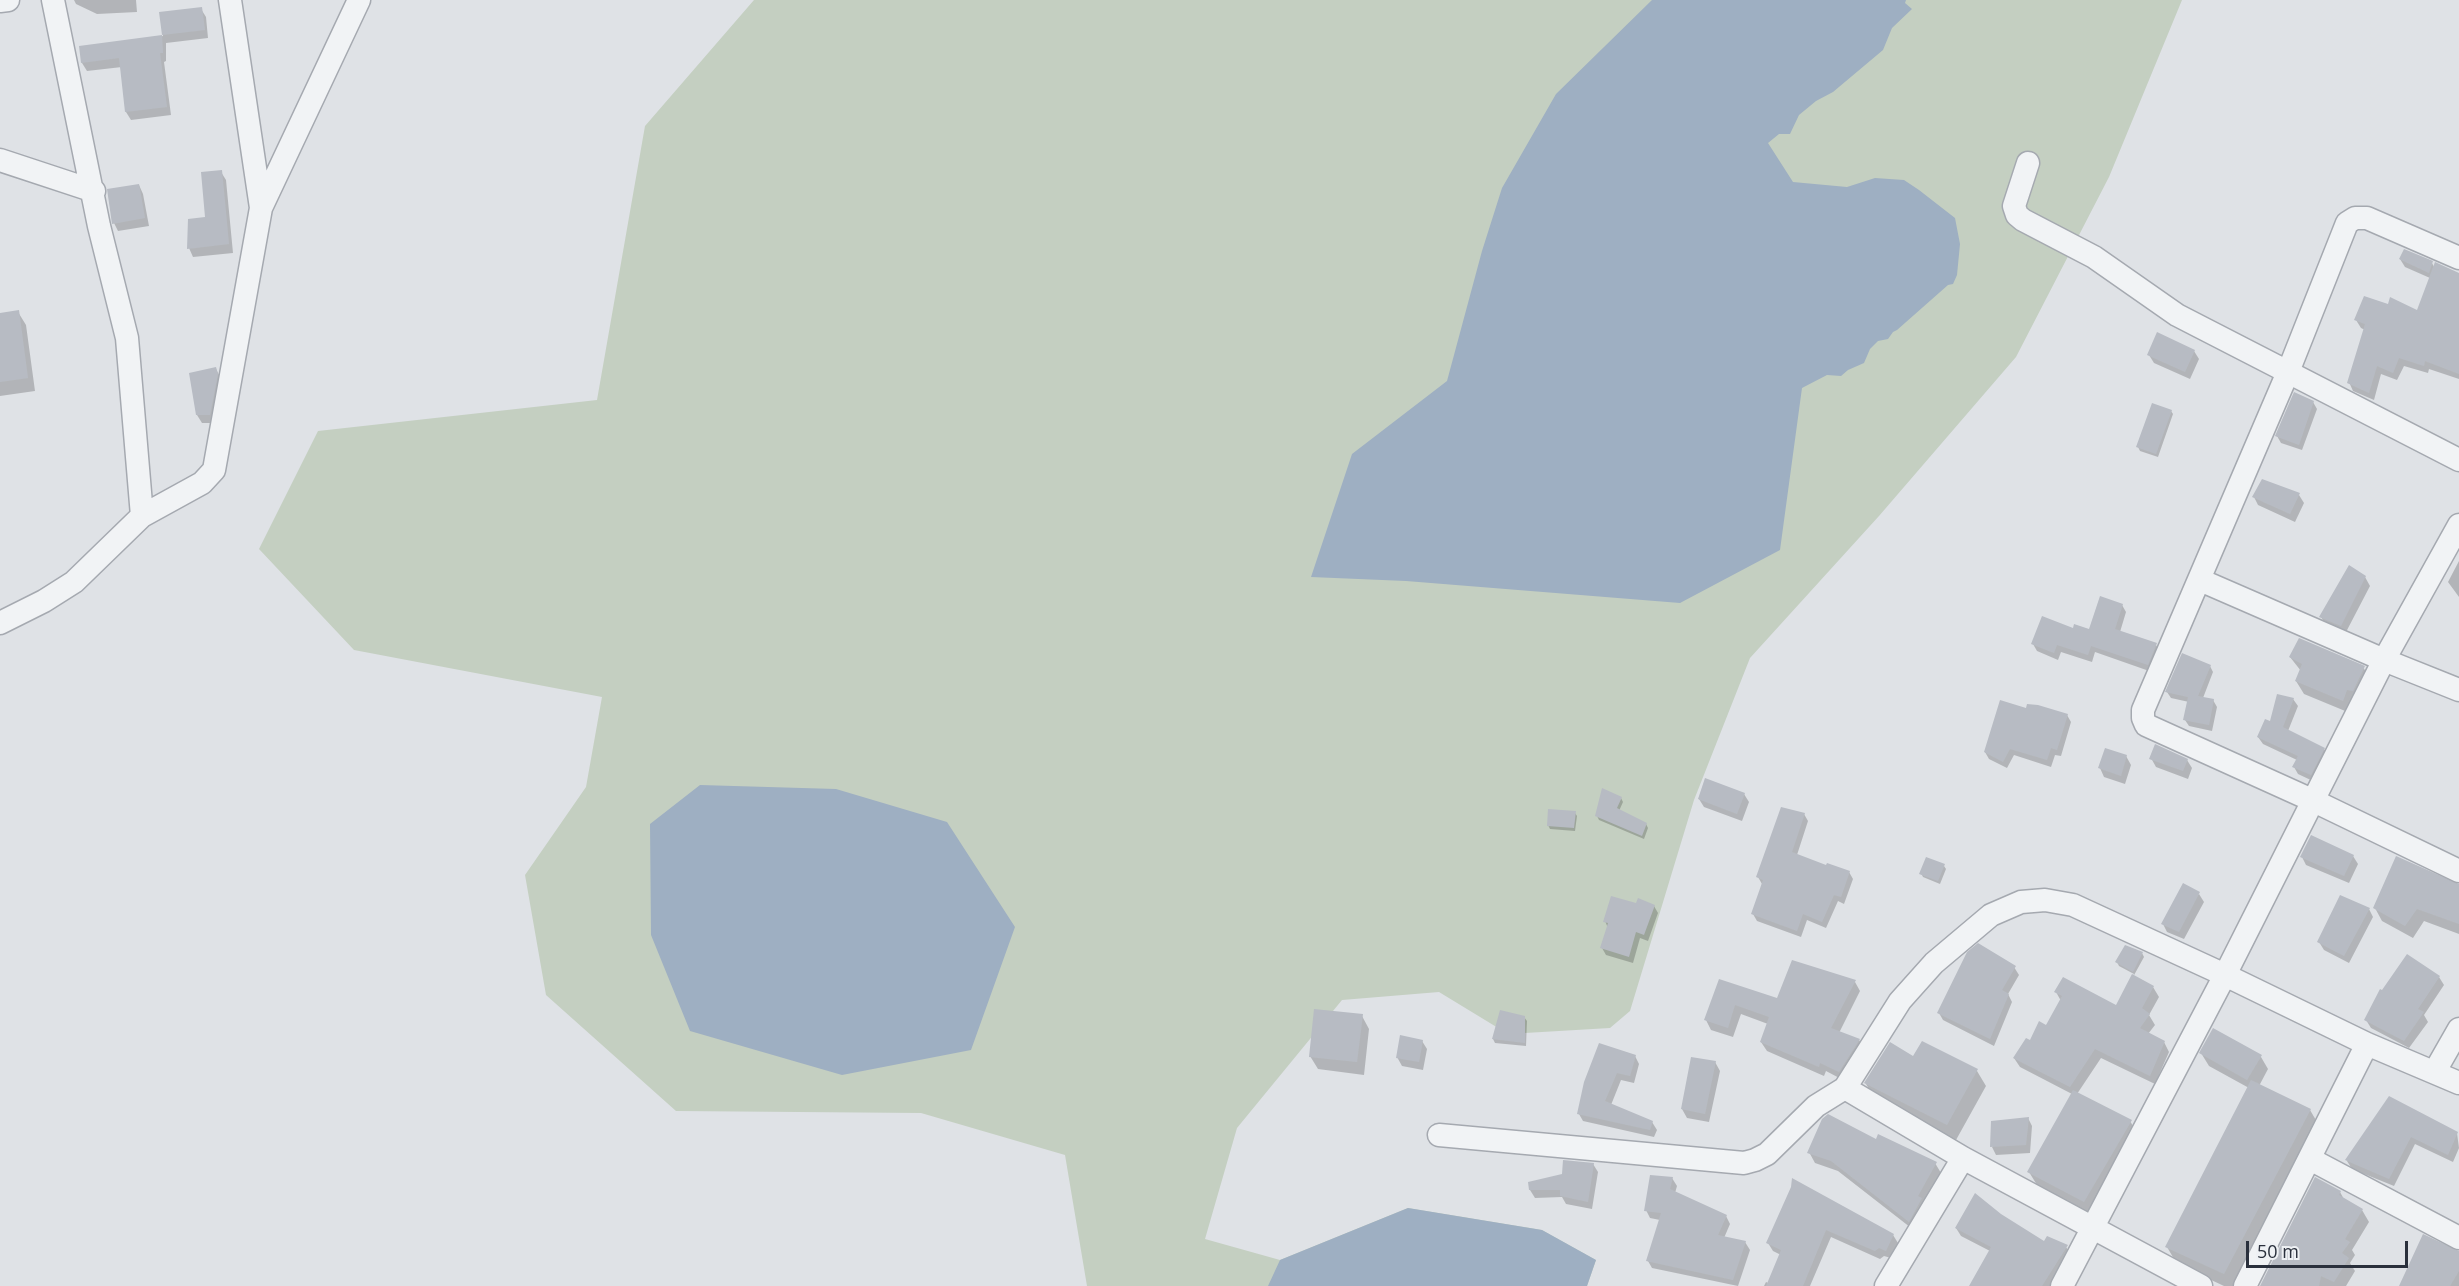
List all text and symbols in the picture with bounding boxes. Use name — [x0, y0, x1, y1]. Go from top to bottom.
scale bar — [2249, 1229, 2411, 1267]
text: 50 m — [2257, 1239, 2299, 1263]

